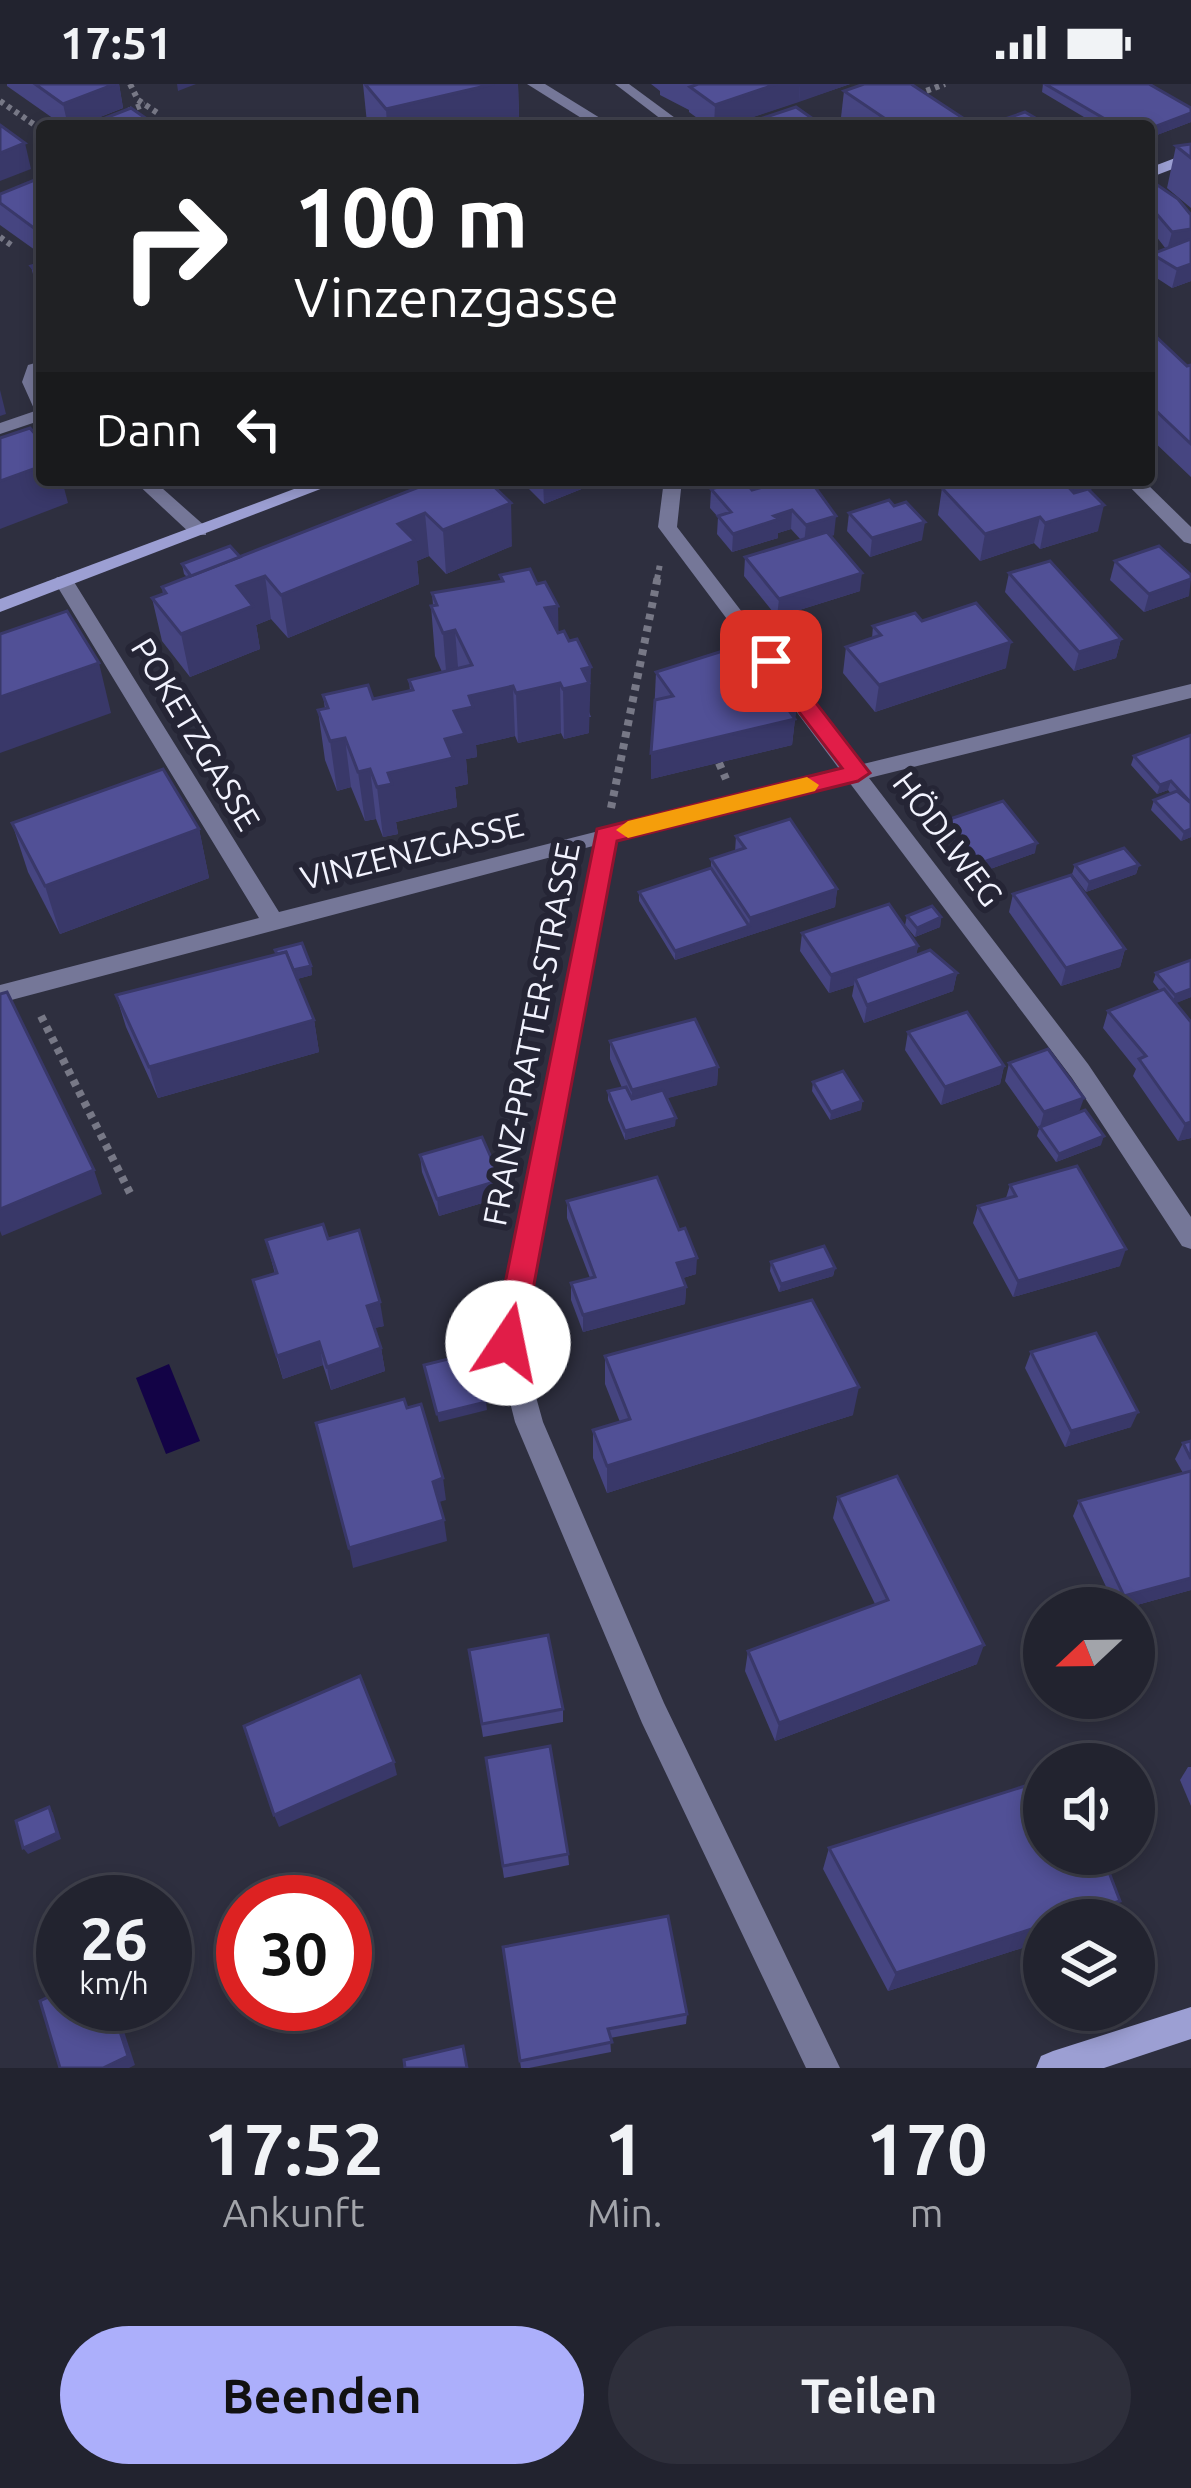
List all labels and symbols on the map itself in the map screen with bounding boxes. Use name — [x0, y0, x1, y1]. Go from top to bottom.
pin — [720, 610, 822, 712]
street label: POKETZGASSE — [125, 631, 268, 836]
street label: HÖDLWEG — [886, 765, 1011, 913]
street label: VINZENZGASSE — [297, 805, 527, 896]
street label: FRANZ-PRATTER-STRASSE — [475, 839, 586, 1229]
position arrow — [445, 1280, 571, 1406]
north arrow — [1023, 1587, 1155, 1719]
speed limit sign: 30 — [216, 1875, 372, 2031]

